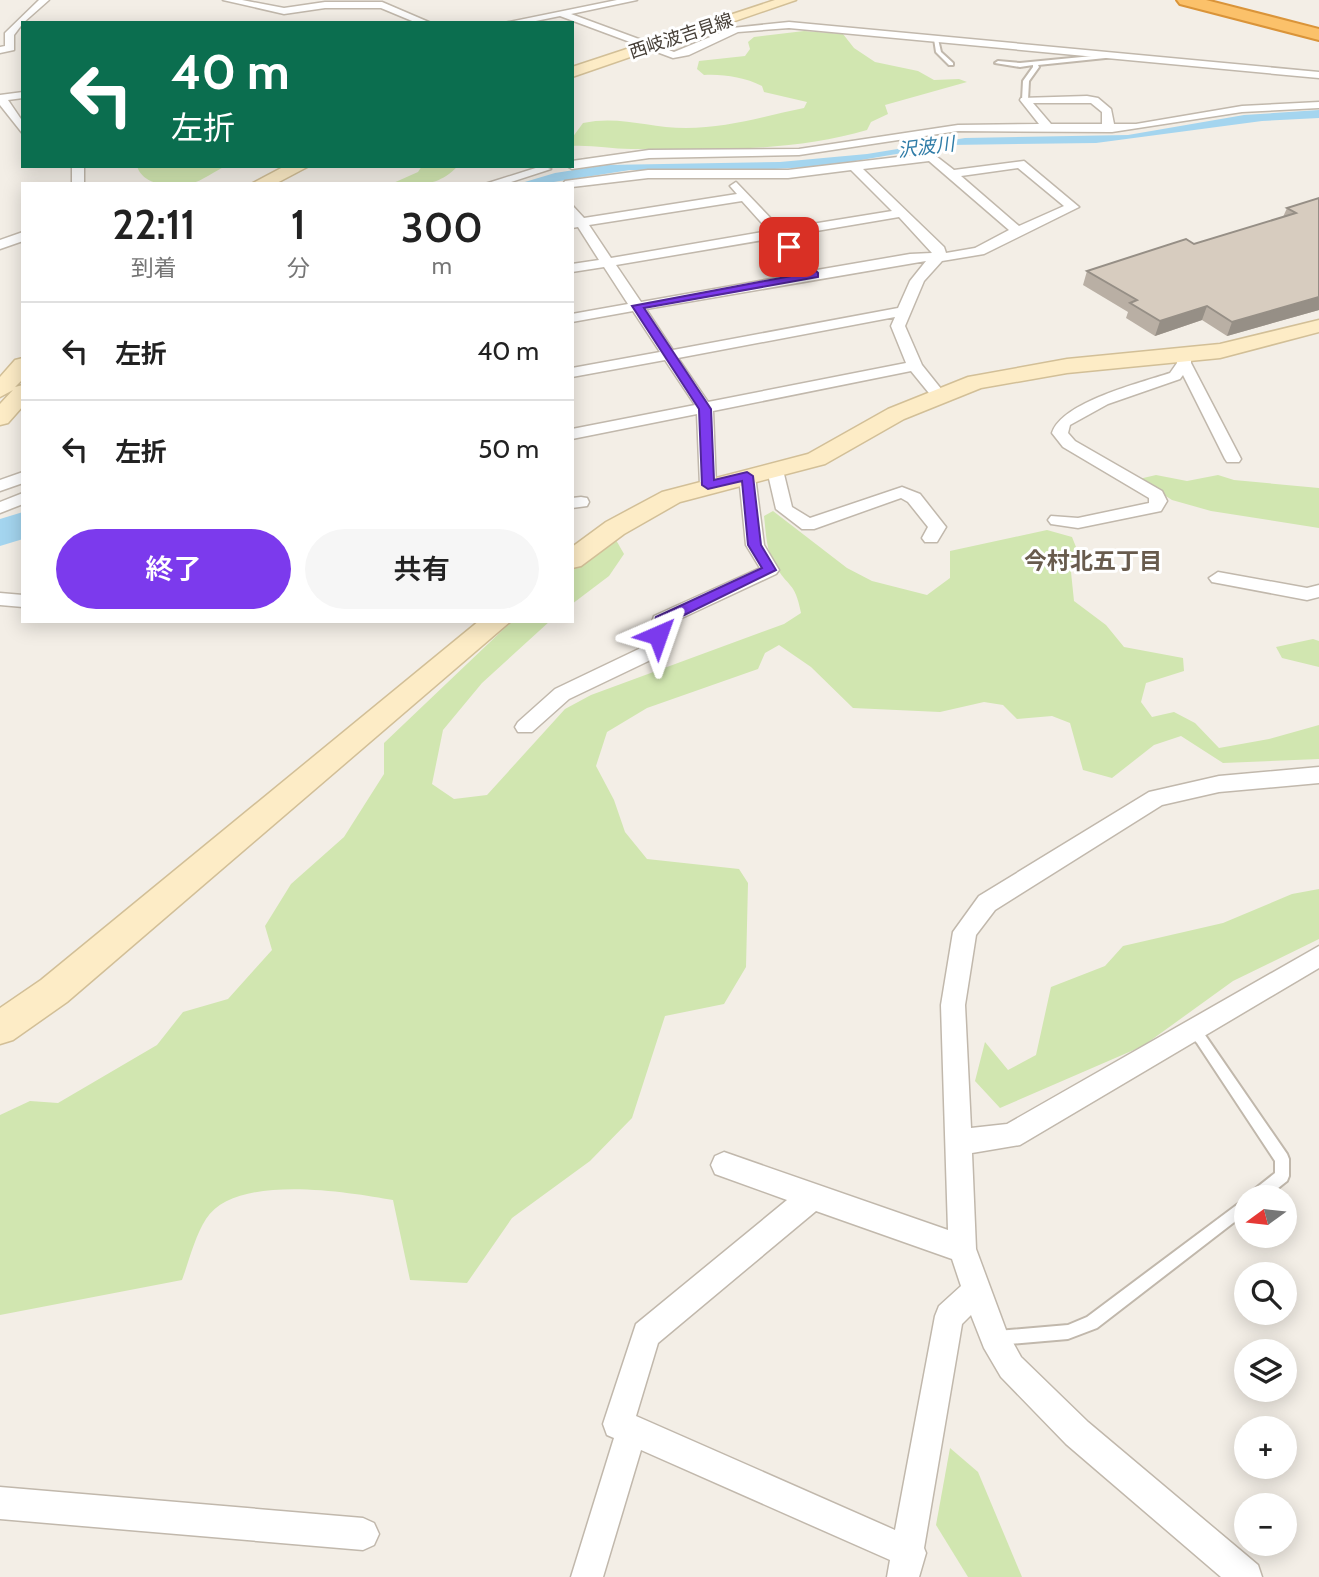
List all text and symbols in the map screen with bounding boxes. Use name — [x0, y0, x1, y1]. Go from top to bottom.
street label: 西岐波吉見線 — [626, 9, 736, 63]
text: 40 m — [171, 42, 290, 101]
icon: left — [56, 49, 147, 140]
text: 左折 — [171, 108, 235, 147]
water label: 沢波川 — [896, 132, 958, 162]
text: 22:11 — [112, 198, 195, 250]
text: 1 — [291, 198, 306, 250]
text: 300 — [401, 201, 483, 253]
pin — [759, 217, 819, 277]
icon: arrive — [770, 228, 808, 266]
text: m — [432, 252, 452, 280]
text: 到着 — [131, 254, 177, 282]
text: 分 — [287, 254, 310, 282]
icon: left — [56, 332, 94, 370]
text: 40 m — [477, 335, 539, 367]
text: 左折 — [115, 338, 167, 370]
icon: left — [56, 430, 94, 468]
text: 50 m — [478, 433, 539, 465]
text: 左折 — [115, 436, 167, 468]
button: 終了 — [56, 529, 291, 609]
button: 共有 — [305, 529, 539, 609]
district label: 今村北五丁目 — [1024, 547, 1162, 575]
position arrow — [621, 598, 695, 672]
north arrow — [1234, 1185, 1297, 1248]
map controls — [1234, 1185, 1297, 1556]
button: search — [1234, 1262, 1297, 1325]
button: layers — [1234, 1339, 1297, 1402]
button: + — [1234, 1416, 1297, 1479]
button: − — [1234, 1493, 1297, 1556]

